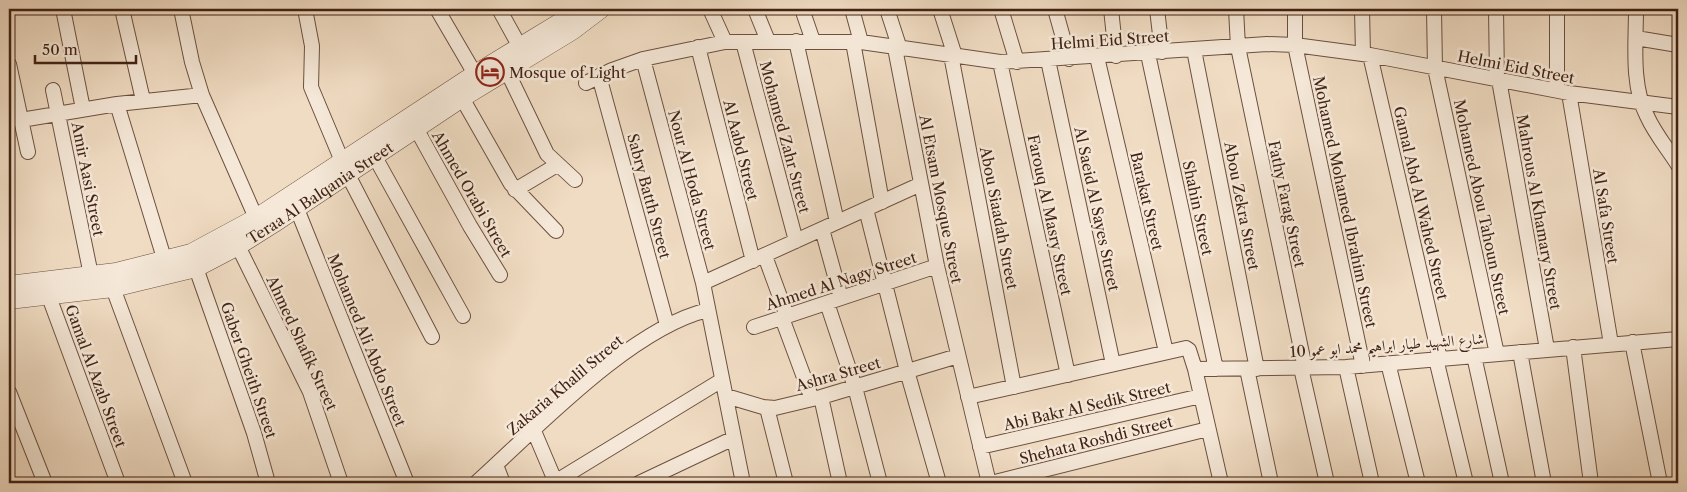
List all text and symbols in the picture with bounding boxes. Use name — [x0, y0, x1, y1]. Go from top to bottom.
street label: Helmi Eid Street — [1050, 26, 1170, 54]
scale bar — [35, 32, 136, 64]
text: 50 m — [42, 40, 78, 59]
street label: Helmi Eid Street — [1456, 46, 1577, 88]
hotel icon: Mosque of Light — [475, 57, 505, 87]
street label: Mohamed Zahr Street — [756, 59, 815, 216]
place label: Mosque of Light — [509, 63, 626, 82]
street label: Mohamed Mohamed Ibrahim Street — [1309, 74, 1381, 330]
street label: Al Aabd Street — [719, 97, 763, 203]
street label: Mohamed Abou Tahoun Street — [1450, 98, 1514, 317]
street label: Gamal Abd Al Wahed Street — [1389, 104, 1453, 302]
street label: Nour Al Hoda Street — [664, 108, 720, 253]
street label: Al Etsam Mosque Street — [915, 112, 967, 286]
street label: Mahrous Al Khamary Street — [1512, 113, 1566, 312]
street label: Amir Aasi Street — [67, 119, 108, 238]
street label: Al Saeid Al Sayes Street — [1070, 124, 1124, 293]
street label: Ahmed Orabi Street — [428, 127, 516, 261]
street label: Sabry Batth Street — [623, 131, 675, 261]
street label: Farouq Al Masry Street — [1024, 133, 1076, 298]
street label: Teraa Al Balqania Street — [243, 137, 397, 248]
street label: Abou Zekra Street — [1220, 139, 1264, 272]
street label: Fathy Farag Street — [1264, 139, 1310, 270]
street label: Abou Siaadah Street — [976, 144, 1022, 292]
street label: Barakat Street — [1126, 150, 1168, 253]
street label: Shahin Street — [1179, 159, 1217, 258]
street label: Al Safa Street — [1589, 166, 1623, 266]
street label: Ahmed Al Nagy Street — [762, 247, 919, 315]
street label: Mohamed Ali Abdo Street — [324, 251, 411, 430]
street label: Ahmed Shafik Street — [262, 272, 342, 414]
street label: Gaber Gheith Street — [217, 299, 282, 441]
street label: Gamal Al Azab Street — [61, 302, 131, 451]
street label: شارع الشهيد طيار ابراهيم محمد ابو عمو 10 — [1289, 329, 1485, 367]
street label: Zakaria Khalil Street — [503, 330, 628, 439]
street label: Ashra Street — [792, 353, 883, 395]
street label: Abi Bakr Al Sedik Street — [1001, 377, 1173, 435]
street label: Shehata Roshdi Street — [1017, 412, 1175, 468]

